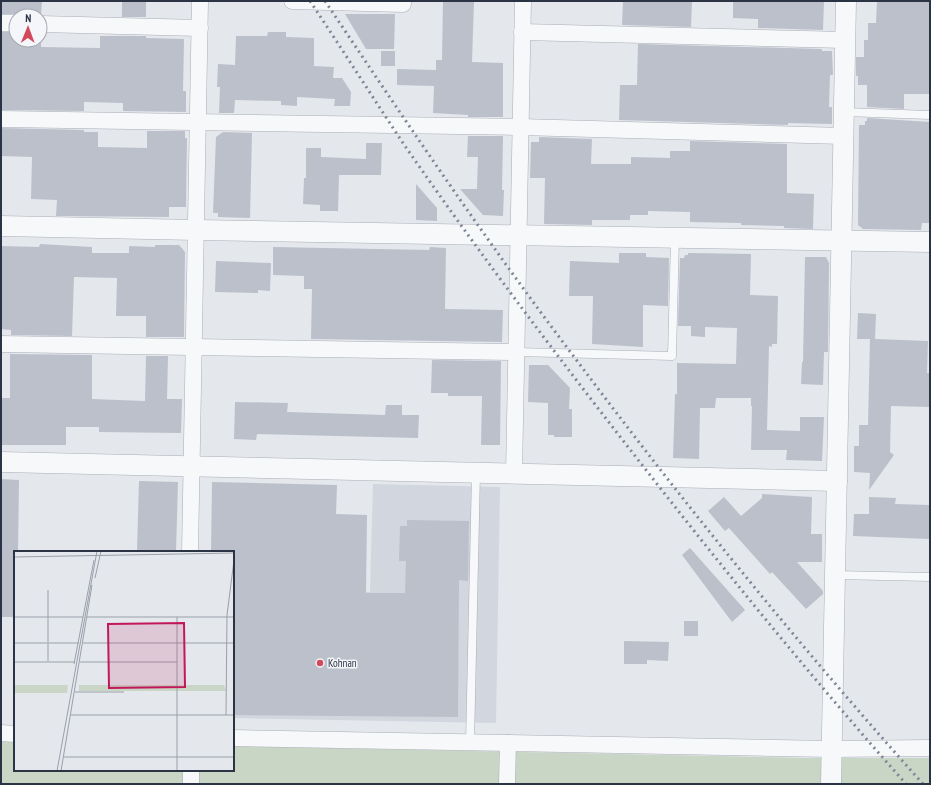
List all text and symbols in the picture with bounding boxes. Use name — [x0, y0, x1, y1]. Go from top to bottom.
north arrow — [8, 8, 48, 48]
text: N — [25, 11, 31, 25]
inset map — [14, 551, 234, 771]
place label: Kohnan — [328, 656, 357, 670]
marker: Kohnan — [315, 658, 325, 668]

